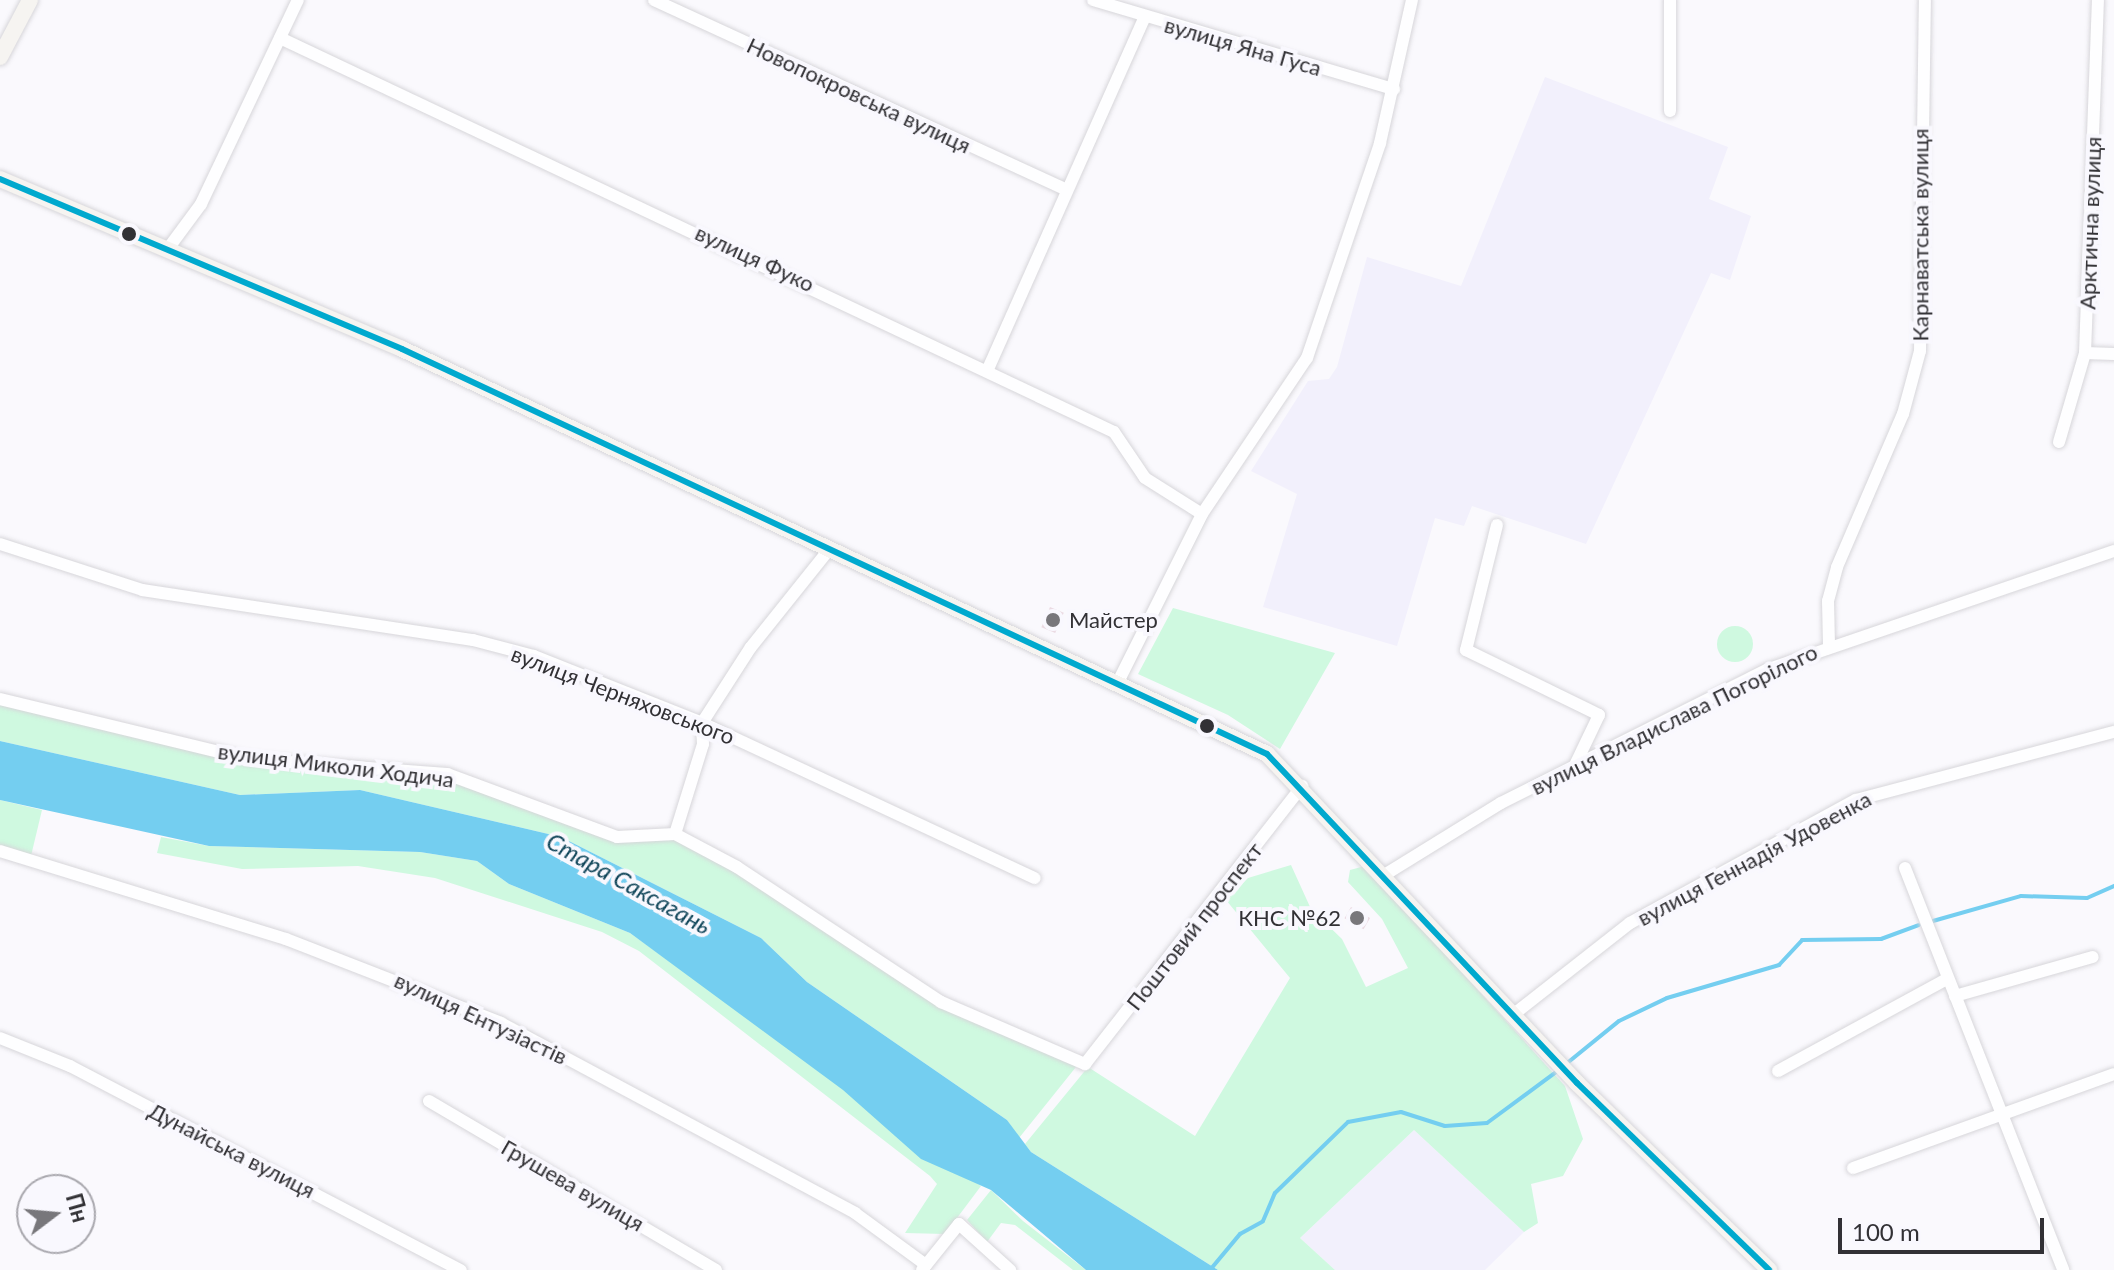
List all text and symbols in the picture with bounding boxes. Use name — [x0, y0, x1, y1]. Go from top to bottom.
street label: вулиця Яна Гуса — [1162, 11, 1324, 81]
street label: Новопокровська вулиця — [743, 31, 975, 159]
street label: Карнаватська вулиця — [1907, 128, 1933, 342]
street label: Арктична вулиця — [2074, 136, 2106, 310]
street label: вулиця Фуко — [691, 219, 819, 297]
unlabelled marker — [121, 226, 137, 242]
place label: Майстер — [1069, 607, 1158, 633]
marker: Майстер — [1044, 611, 1062, 629]
street label: вулиця Владислава Погорілого — [1527, 638, 1821, 800]
street label: вулиця Черняховського — [508, 640, 738, 750]
unlabelled marker — [1199, 718, 1215, 734]
street label: вулиця Миколи Ходича — [217, 737, 455, 793]
street label: вулиця Геннадія Удовенка — [1633, 785, 1875, 931]
water label: Стара Саксагань — [542, 826, 716, 940]
street label: Поштовий проспект — [1120, 837, 1268, 1015]
place label: КНС №62 — [1238, 905, 1341, 931]
marker: КНС №62 — [1348, 909, 1366, 927]
street label: вулиця Ентузіастів — [391, 966, 571, 1070]
street label: Дунайська вулиця — [144, 1097, 320, 1203]
street label: Грушева вулиця — [497, 1133, 649, 1237]
north arrow — [16, 1174, 96, 1254]
text: Пн — [61, 1190, 95, 1225]
scale bar — [1842, 1202, 2048, 1252]
text: 100 m — [1852, 1217, 1920, 1246]

